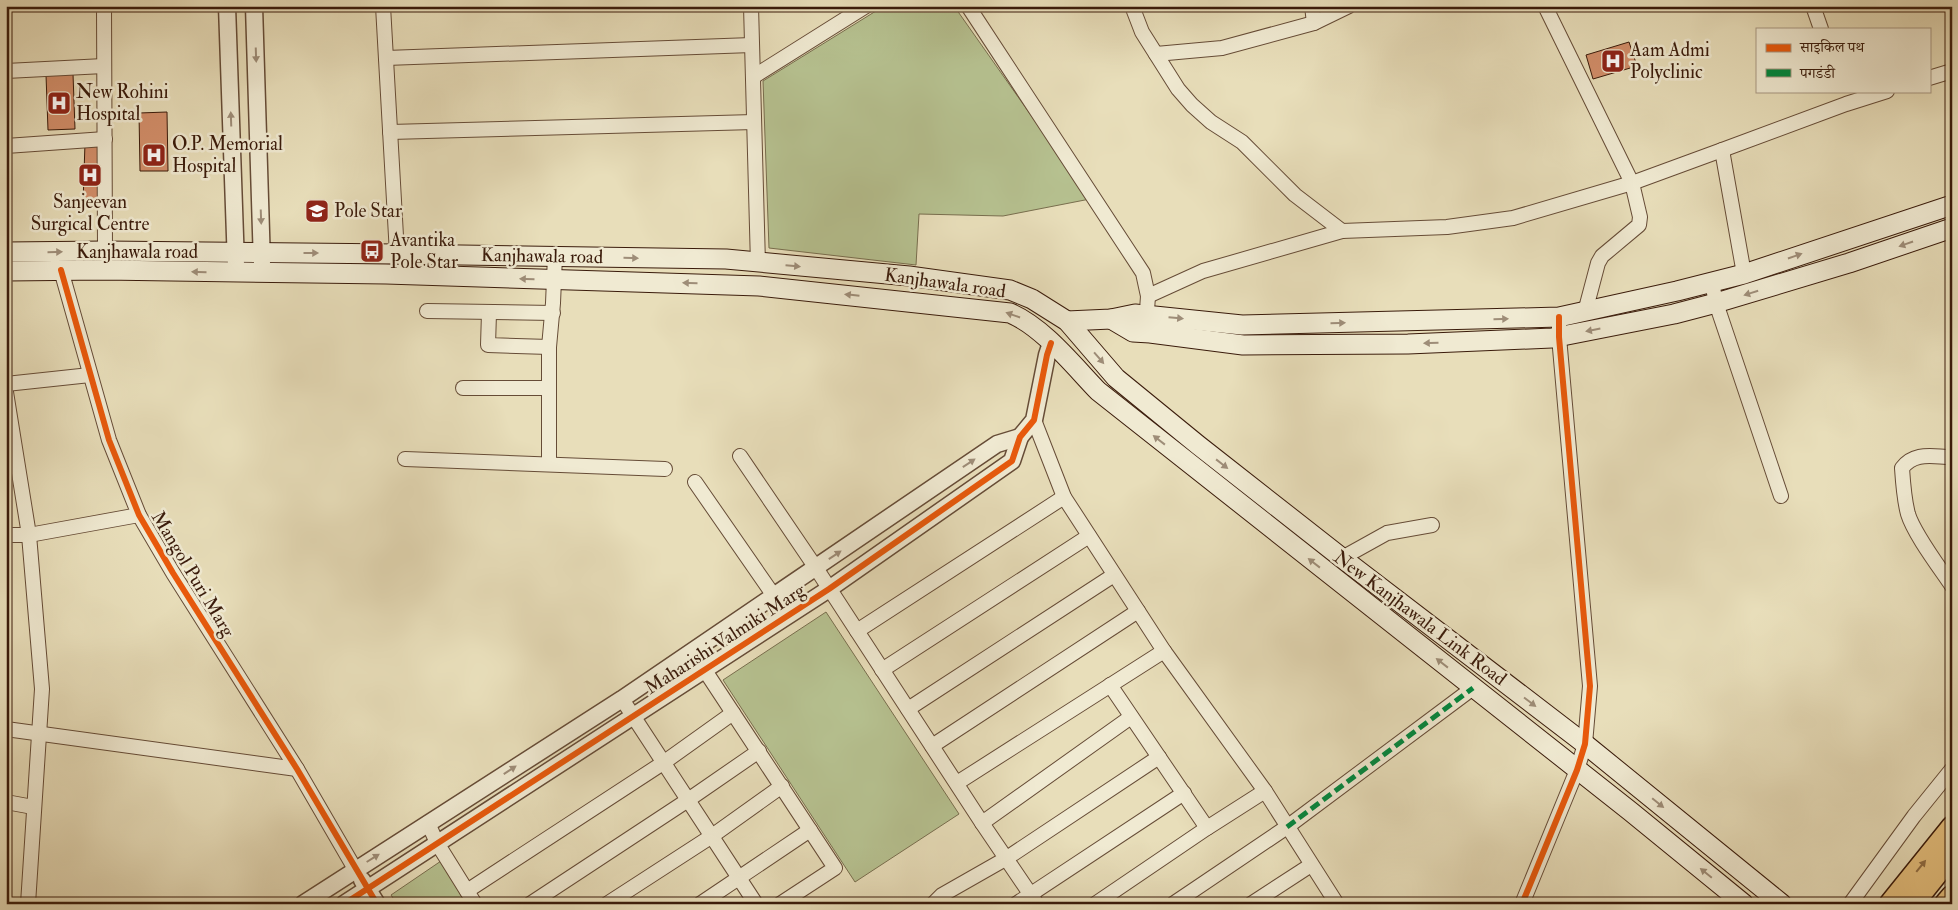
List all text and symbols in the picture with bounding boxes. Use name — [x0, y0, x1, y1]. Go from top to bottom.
legend — [1756, 28, 1930, 92]
place label: Aam Admi Polyclinic — [1629, 38, 1710, 84]
text: साइकिल पथ — [1799, 38, 1865, 57]
one-way arrow — [252, 47, 260, 63]
hospital icon: Aam Admi Polyclinic — [1600, 48, 1626, 74]
text: पगडंडी — [1799, 64, 1836, 83]
place label: New Rohini Hospital — [76, 80, 169, 127]
hospital icon: New Rohini Hospital — [46, 90, 72, 116]
one-way arrow — [227, 111, 235, 127]
place label: O.P. Memorial Hospital — [172, 132, 283, 179]
hospital icon: O.P. Memorial Hospital — [141, 142, 167, 168]
hospital icon: Sanjeevan Surgical Centre — [77, 162, 103, 188]
place label: Sanjeevan Surgical Centre — [31, 190, 149, 236]
school or university icon: Pole Star — [304, 198, 330, 224]
place label: Pole Star — [334, 199, 402, 223]
one-way arrow — [257, 210, 265, 226]
place label: Avantika Pole Star — [389, 228, 458, 274]
bus stop icon: Avantika Pole Star — [359, 238, 385, 264]
street label: Kanjhawala road — [76, 240, 199, 264]
one-way arrow — [1898, 240, 1913, 248]
street label: Kanjhawala road — [481, 243, 604, 269]
one-way arrow — [47, 248, 63, 256]
one-way arrow — [304, 249, 320, 257]
one-way arrow — [1788, 252, 1803, 260]
one-way arrow — [624, 254, 640, 262]
one-way arrow — [786, 263, 802, 271]
street label: Kanjhawala road — [883, 263, 1008, 303]
one-way arrow — [191, 268, 207, 276]
one-way arrow — [519, 275, 535, 283]
one-way arrow — [682, 279, 698, 287]
one-way arrow — [1743, 289, 1758, 297]
one-way arrow — [843, 291, 859, 299]
one-way arrow — [1005, 311, 1020, 319]
one-way arrow — [1493, 314, 1509, 322]
one-way arrow — [1168, 315, 1184, 323]
one-way arrow — [1330, 318, 1346, 326]
one-way arrow — [1585, 326, 1600, 334]
one-way arrow — [1423, 340, 1439, 348]
one-way arrow — [1093, 352, 1105, 364]
one-way arrow — [1153, 435, 1166, 446]
one-way arrow — [963, 458, 976, 468]
one-way arrow — [1215, 458, 1228, 469]
street label: Mangol Puri Marg — [146, 507, 240, 642]
street label: New Kanjhawala Link Road — [1329, 545, 1512, 691]
one-way arrow — [829, 550, 842, 560]
one-way arrow — [1308, 557, 1321, 568]
street label: Maharishi Valmiki Marg — [640, 578, 810, 700]
one-way arrow — [1436, 658, 1449, 669]
one-way arrow — [1523, 697, 1536, 708]
one-way arrow — [504, 766, 517, 775]
one-way arrow — [1651, 798, 1664, 809]
one-way arrow — [367, 853, 380, 862]
one-way arrow — [1915, 860, 1926, 873]
one-way arrow — [1700, 868, 1713, 879]

